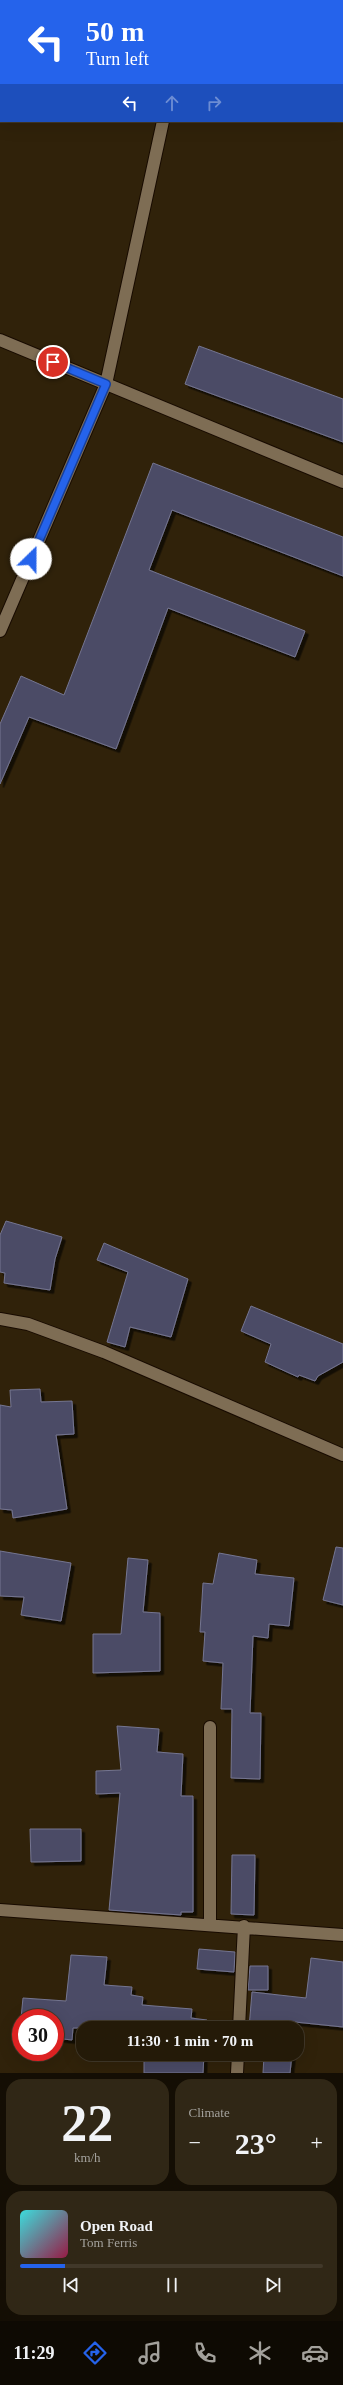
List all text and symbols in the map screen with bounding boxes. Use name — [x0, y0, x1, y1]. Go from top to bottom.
icon: left — [20, 16, 72, 68]
text: 50 m — [86, 16, 144, 47]
text: Turn left — [86, 49, 149, 69]
icon: left — [119, 92, 141, 114]
icon: ahead — [161, 92, 183, 114]
icon: right — [203, 92, 225, 114]
pin — [36, 345, 70, 379]
icon: arrive — [42, 351, 64, 373]
position arrow — [10, 538, 52, 580]
speed limit sign: 30 — [12, 2009, 64, 2061]
text: 11:30 · 1 min · 70 m — [127, 2033, 253, 2049]
text: 22 — [61, 2095, 113, 2152]
text: Climate — [189, 2105, 230, 2120]
text: 23° — [235, 2127, 277, 2160]
text: − — [189, 2130, 201, 2155]
text: + — [311, 2130, 323, 2155]
text: km/h — [74, 2150, 101, 2165]
text: Open Road — [80, 2218, 153, 2234]
text: Tom Ferris — [80, 2235, 137, 2250]
icon: previous — [60, 2274, 82, 2296]
icon: pause — [161, 2274, 183, 2296]
icon: next — [262, 2274, 284, 2296]
icon: directions — [81, 2339, 109, 2367]
icon: music — [136, 2339, 164, 2367]
icon: phone — [191, 2339, 219, 2367]
icon: climate — [246, 2339, 274, 2367]
icon: car — [301, 2339, 329, 2367]
text: 11:29 — [13, 2343, 55, 2363]

